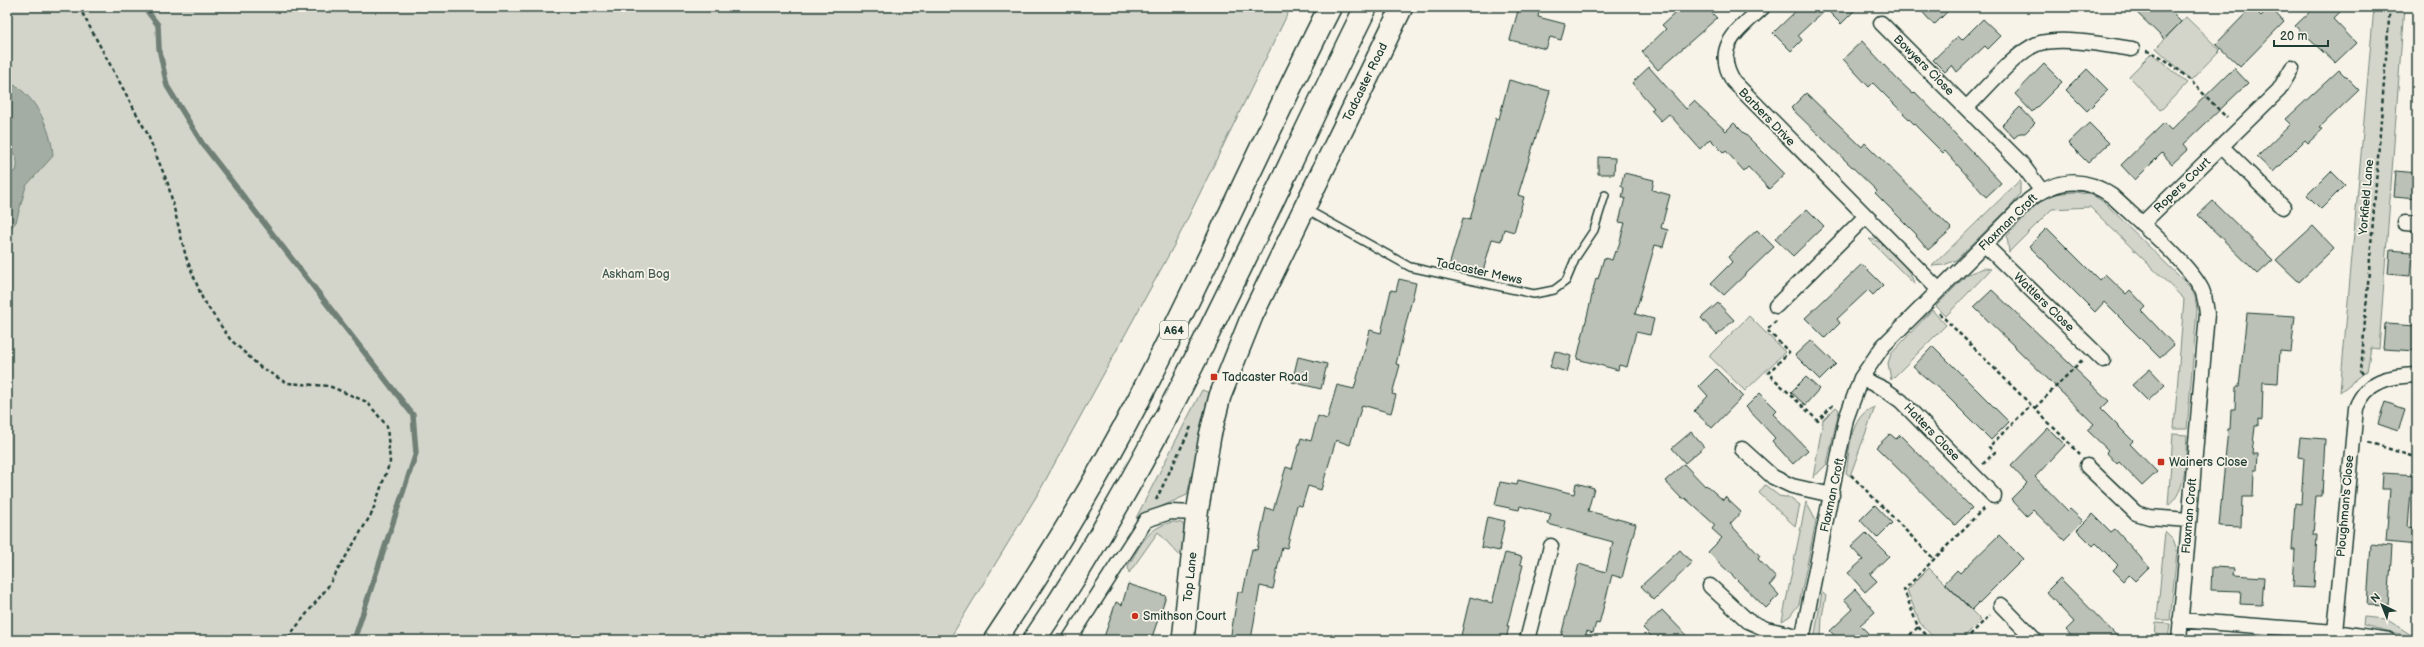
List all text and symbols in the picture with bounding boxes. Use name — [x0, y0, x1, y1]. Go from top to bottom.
scale bar — [2274, 22, 2328, 48]
text: 20 m — [2280, 29, 2307, 44]
street label: Bowyers Close — [1890, 32, 1957, 99]
street label: Tadcaster Road — [1340, 40, 1391, 124]
street label: Barbers Drive — [1735, 85, 1798, 150]
street label: Ropers Court — [2151, 154, 2214, 216]
street label: Yorkfield Lane — [2356, 159, 2377, 236]
street label: Flaxman Croft — [1976, 190, 2041, 254]
street label: Tadcaster Mews — [1434, 255, 1524, 288]
park label: Askham Bog — [602, 267, 670, 282]
street label: Wattlers Close — [2010, 270, 2077, 335]
road number: A64 — [1160, 321, 1188, 339]
place label: Tadcaster Road — [1222, 370, 1308, 385]
marker: Tadcaster Road — [1209, 372, 1219, 382]
street label: Hatters Close — [1900, 400, 1963, 464]
street label: Ploughman's Close — [2334, 454, 2357, 558]
place label: Wainers Close — [2169, 455, 2247, 470]
street label: Flaxman Croft — [1817, 456, 1848, 534]
marker: Wainers Close — [2156, 457, 2166, 467]
street label: Flaxman Croft — [2179, 477, 2200, 554]
street label: Top Lane — [1180, 551, 1201, 603]
north arrow — [2362, 585, 2402, 625]
text: N — [2368, 590, 2383, 606]
place label: Smithson Court — [1143, 609, 1226, 624]
marker: Smithson Court — [1130, 611, 1140, 621]

